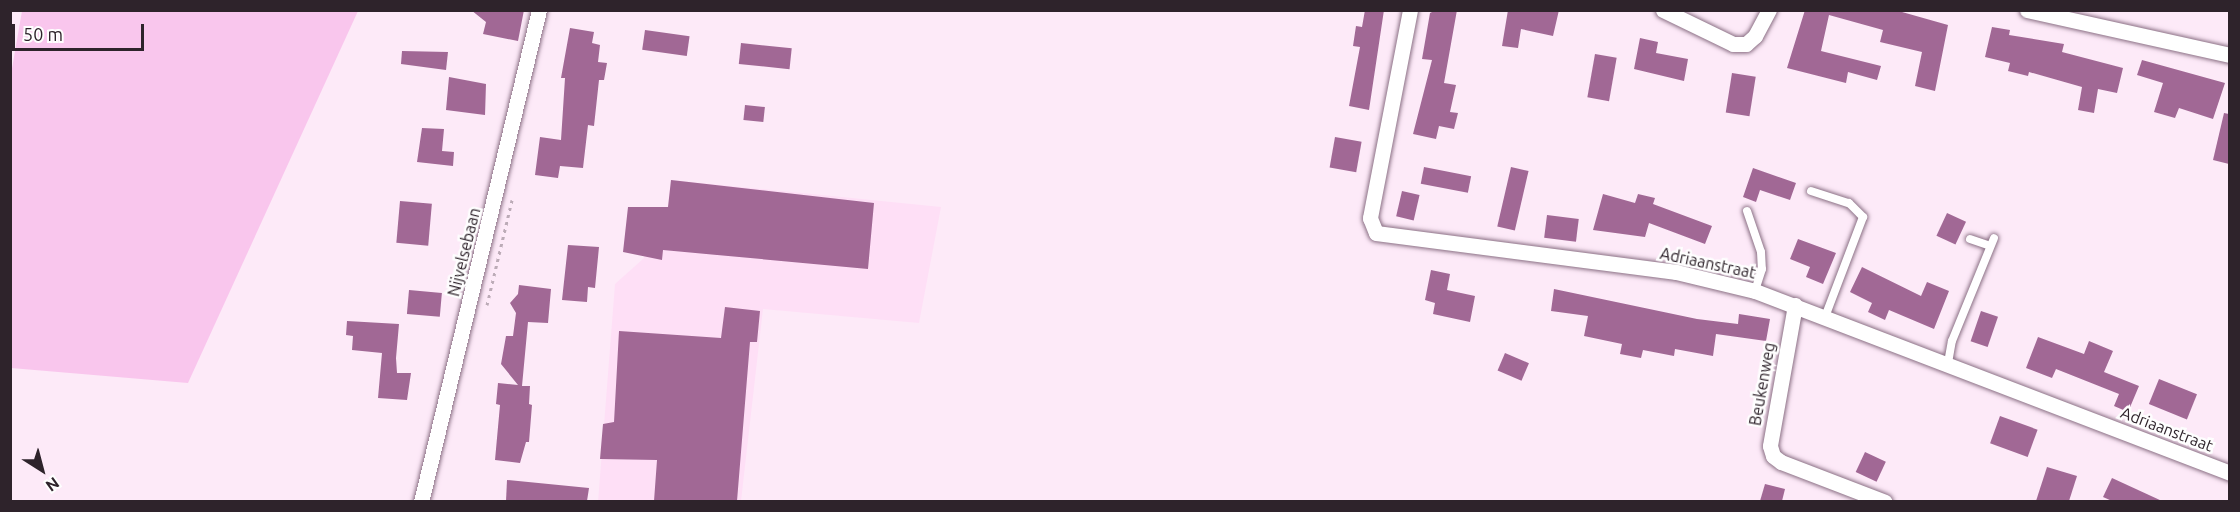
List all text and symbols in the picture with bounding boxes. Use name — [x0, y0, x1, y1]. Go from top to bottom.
scale bar — [15, 12, 147, 50]
text: 50 m — [23, 24, 63, 44]
street label: Nijvelsebaan — [444, 206, 484, 298]
street label: Adriaanstraat — [1658, 243, 1758, 283]
street label: Beukenweg — [1745, 341, 1779, 427]
street label: Adriaanstraat — [2118, 403, 2216, 455]
north arrow — [12, 440, 72, 500]
text: N — [42, 474, 63, 495]

